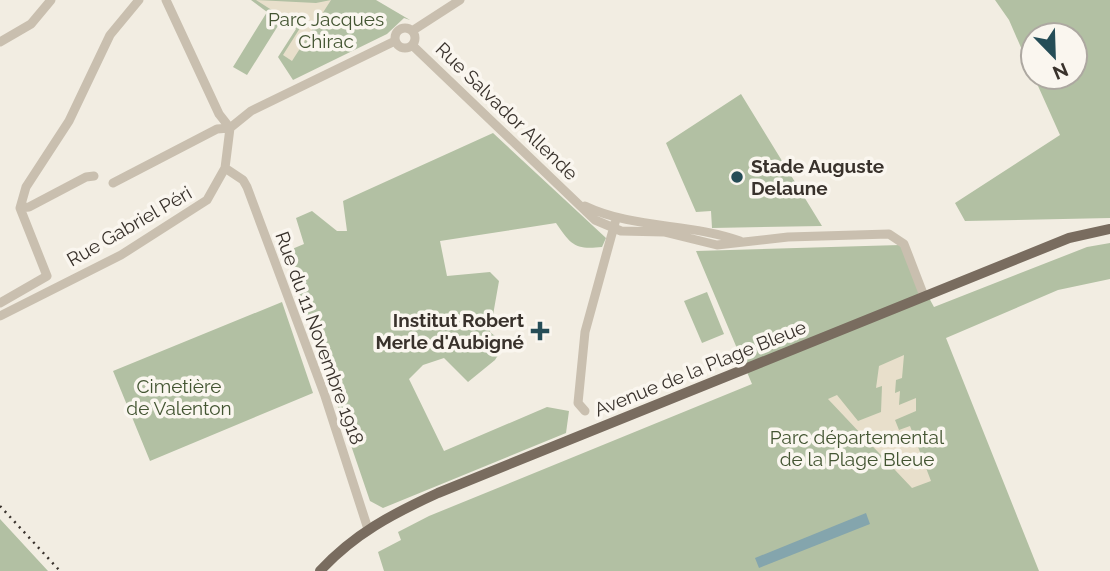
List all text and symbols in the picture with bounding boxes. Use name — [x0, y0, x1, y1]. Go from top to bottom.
park label: Parc Jacques Chirac — [268, 8, 384, 52]
north arrow — [1019, 21, 1089, 91]
street label: Rue Salvador Allende — [432, 38, 582, 184]
text: N — [1050, 59, 1072, 85]
place label: Stade Auguste Delaune — [751, 155, 884, 199]
marker: Stade Auguste Delaune — [729, 169, 745, 185]
street label: Rue Gabriel Péri — [63, 181, 195, 271]
street label: Rue du 11 Novembre 1918 — [271, 228, 369, 448]
place label: Institut Robert Merle d'Aubigné — [375, 309, 525, 353]
street label: Avenue de la Plage Bleue — [591, 315, 809, 421]
marker: Institut Robert Merle d'Aubigné — [530, 321, 550, 341]
park label: Cimetière de Valenton — [126, 375, 232, 419]
park label: Parc départemental de la Plage Bleue — [770, 426, 945, 470]

